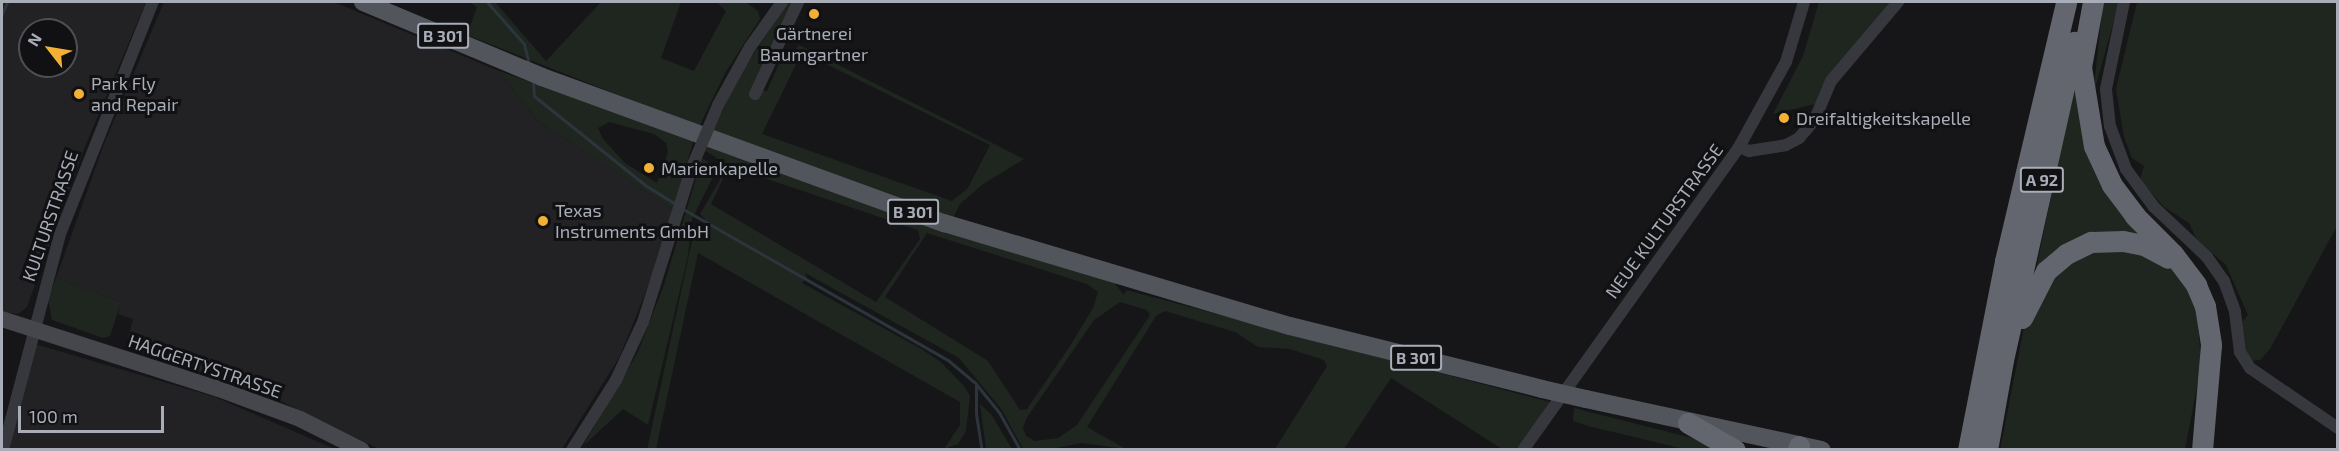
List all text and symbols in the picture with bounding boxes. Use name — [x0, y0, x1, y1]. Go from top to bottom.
marker: Gärtnerei Baumgartner — [807, 7, 821, 21]
north arrow — [18, 18, 78, 78]
road number: B 301 — [416, 23, 470, 49]
place label: Gärtnerei Baumgartner — [760, 23, 868, 66]
text: N — [23, 30, 45, 49]
place label: Park Fly and Repair — [91, 73, 178, 116]
marker: Park Fly and Repair — [72, 87, 86, 101]
place label: Dreifaltigkeitskapelle — [1796, 107, 1971, 129]
marker: Dreifaltigkeitskapelle — [1777, 111, 1791, 125]
street label: NEUE KULTURSTRASSE — [1601, 140, 1727, 302]
street label: KULTURSTRASSE — [18, 148, 82, 284]
place label: Marienkapelle — [661, 157, 778, 179]
marker: Marienkapelle — [642, 161, 656, 175]
road number: A 92 — [2020, 167, 2064, 193]
road number: B 301 — [886, 199, 940, 225]
place label: Texas Instruments GmbH — [555, 200, 709, 242]
marker: Texas Instruments GmbH — [536, 214, 550, 228]
street label: HAGGERTYSTRASSE — [126, 330, 284, 402]
road number: B 301 — [1389, 345, 1443, 371]
scale bar — [21, 394, 166, 432]
text: 100 m — [29, 405, 78, 427]

